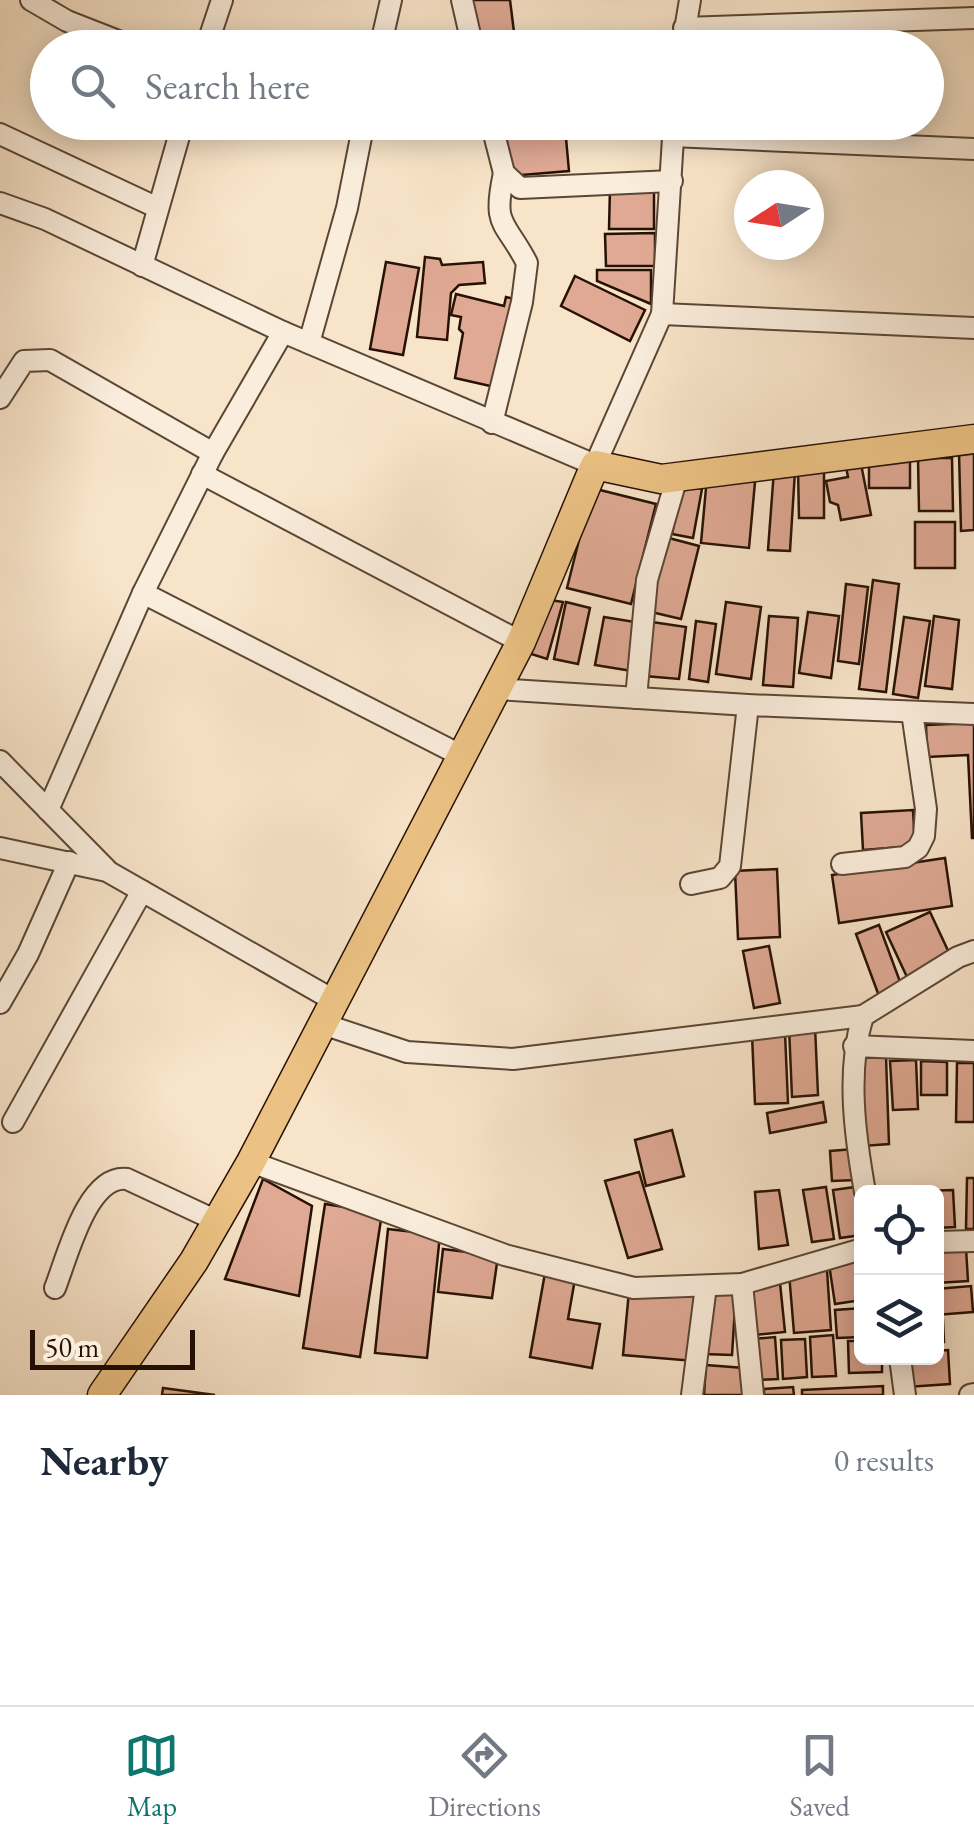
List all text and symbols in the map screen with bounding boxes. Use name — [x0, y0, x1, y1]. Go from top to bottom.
search box — [30, 30, 944, 140]
icon: search — [65, 58, 120, 113]
text: Search here — [145, 61, 310, 110]
north arrow — [734, 170, 824, 260]
map controls — [854, 1185, 944, 1365]
button: locate — [854, 1185, 944, 1275]
button: layers — [854, 1275, 944, 1365]
scale bar — [30, 1325, 195, 1370]
text: 50 m — [45, 1329, 99, 1365]
text: Nearby — [40, 1433, 169, 1488]
text: 0 results — [834, 1439, 934, 1481]
tab: Map — [124, 1728, 179, 1824]
tab: Directions — [428, 1728, 541, 1824]
tab: Saved — [790, 1728, 850, 1824]

